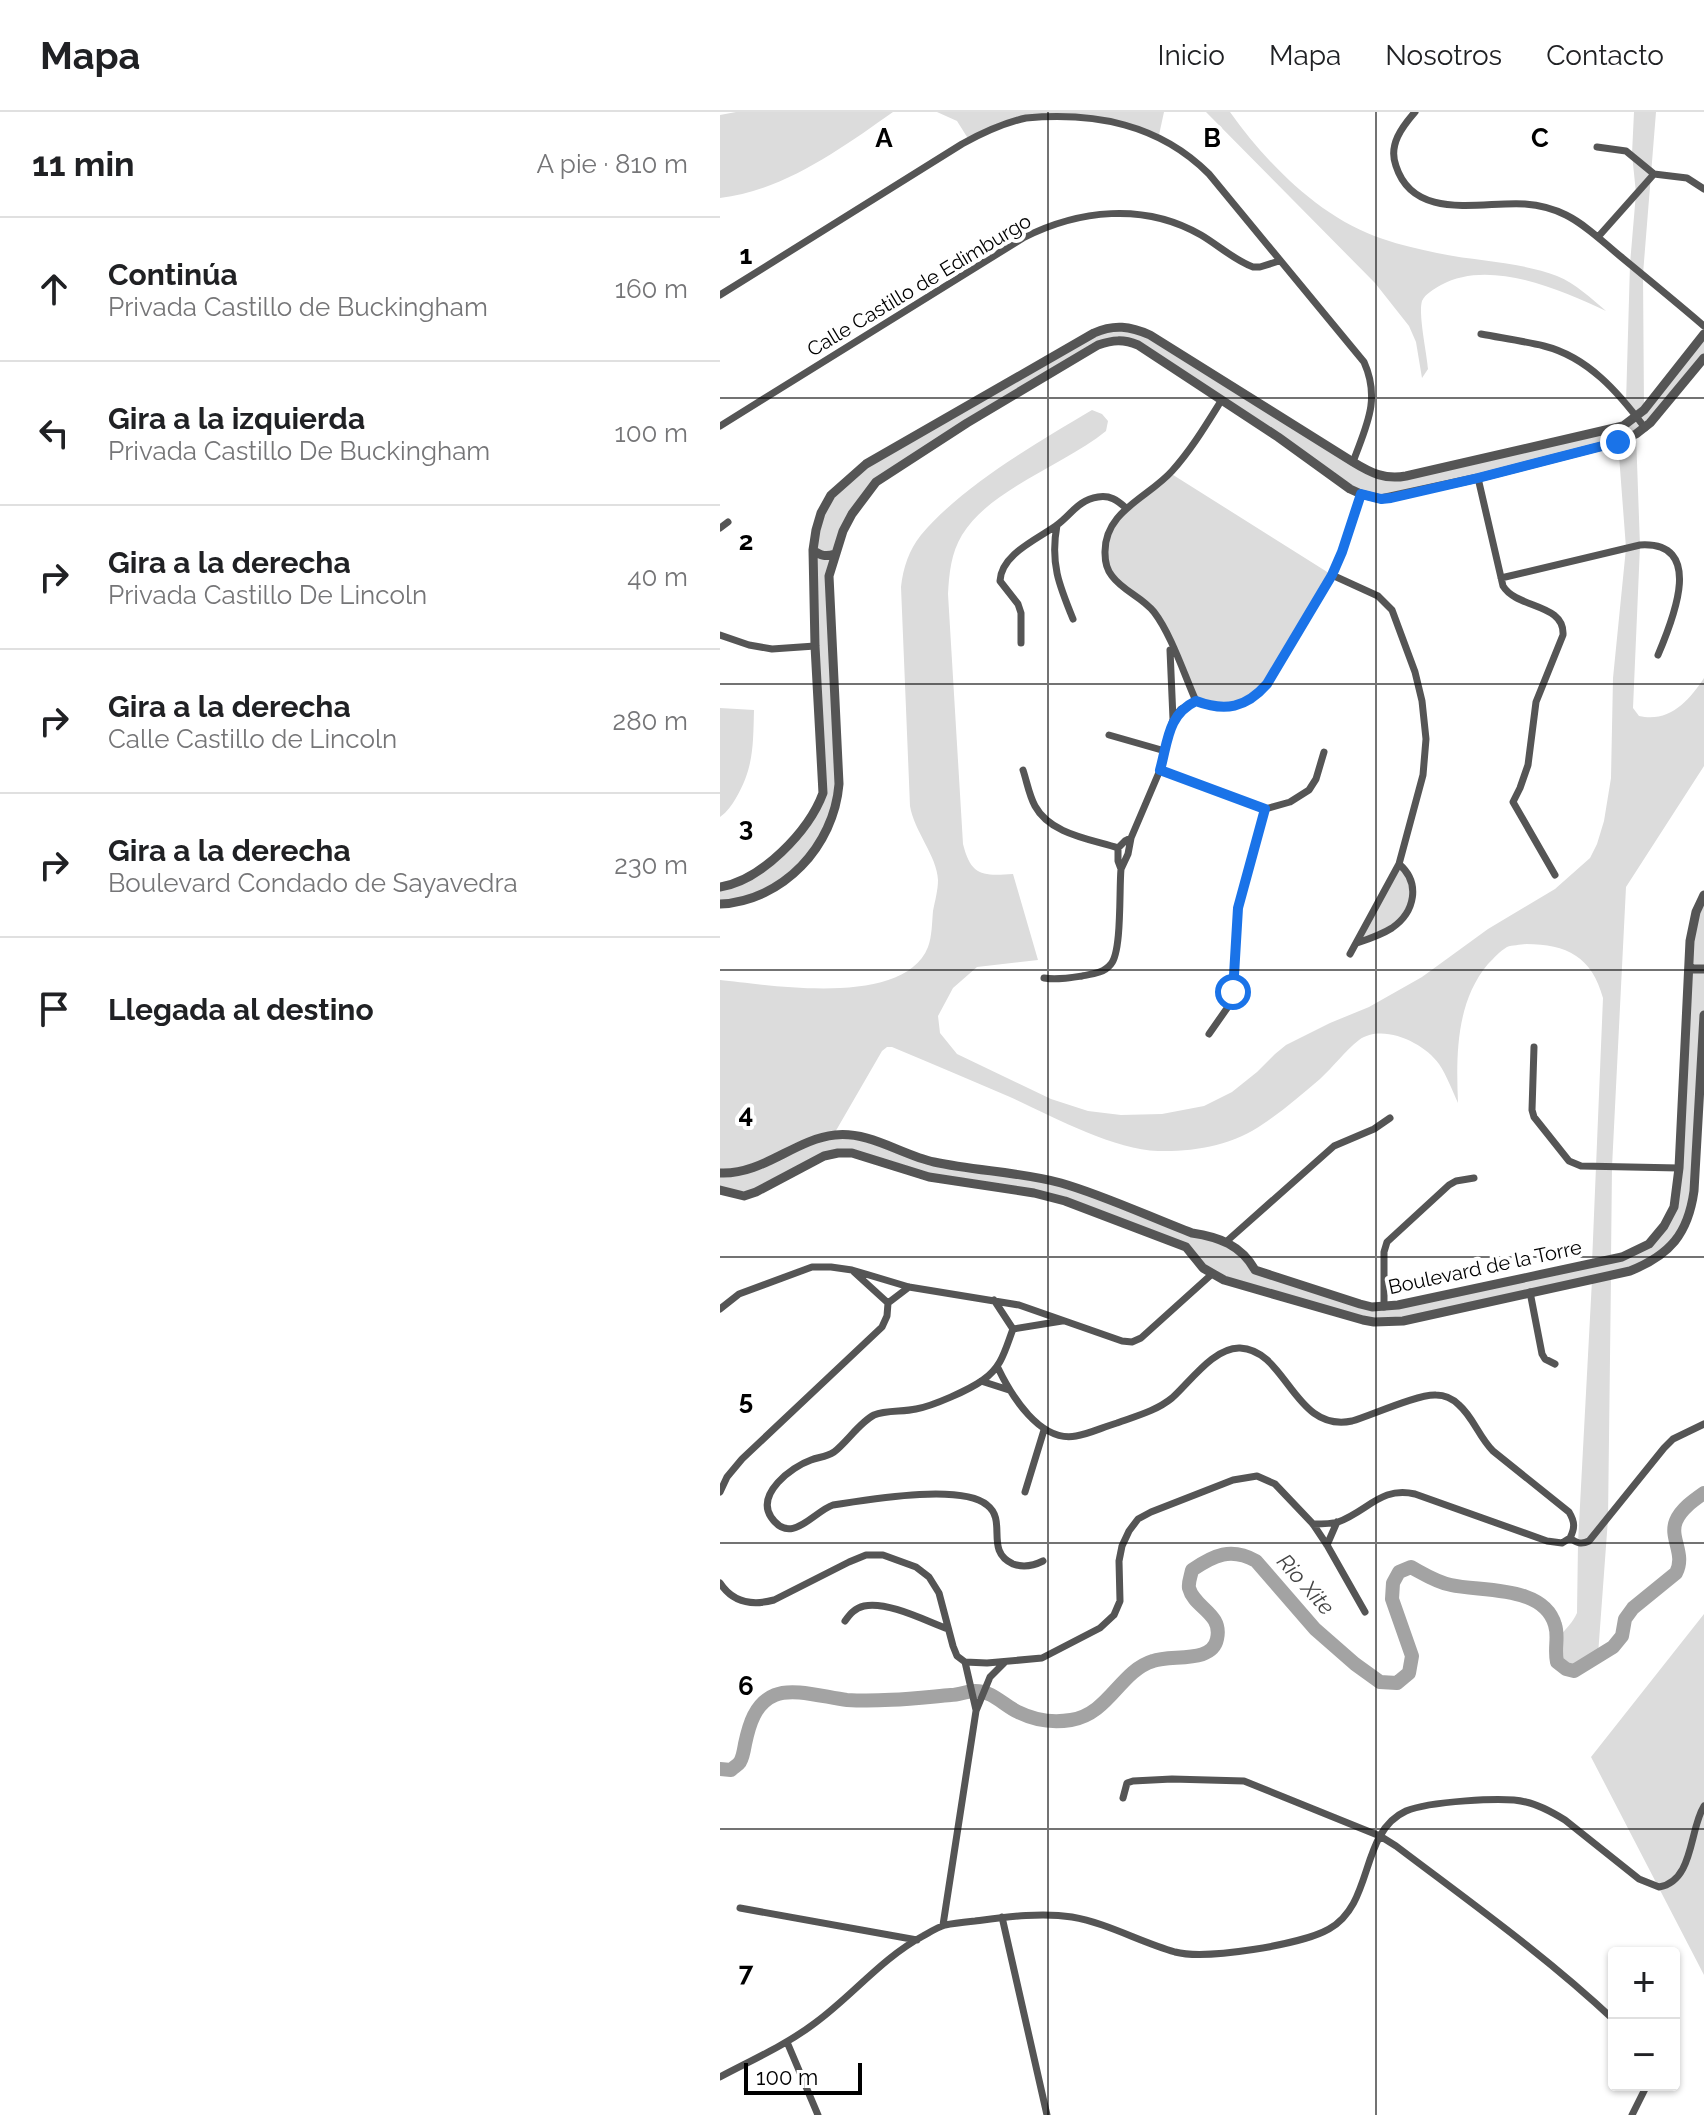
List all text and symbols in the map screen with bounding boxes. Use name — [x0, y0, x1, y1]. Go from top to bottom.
text: Mapa — [40, 33, 140, 78]
text: Inicio — [1157, 39, 1225, 72]
text: Mapa — [1269, 39, 1341, 72]
text: Nosotros — [1385, 39, 1502, 72]
text: Contacto — [1546, 39, 1664, 72]
text: A — [875, 123, 893, 153]
text: B — [1203, 123, 1221, 153]
text: C — [1531, 123, 1549, 153]
text: 11 min — [32, 144, 135, 184]
text: A pie · 810 m — [536, 149, 688, 179]
street label: Calle Castillo de Edimburgo — [803, 208, 1035, 362]
text: 1 — [740, 240, 753, 270]
text: Continúa — [108, 257, 238, 292]
icon: ahead — [32, 267, 76, 311]
text: 160 m — [615, 274, 688, 304]
text: Privada Castillo de Buckingham — [108, 292, 488, 322]
text: Gira a la izquierda — [108, 401, 365, 436]
icon: left — [32, 411, 76, 455]
text: 100 m — [615, 418, 688, 448]
route end — [1600, 424, 1636, 460]
text: Privada Castillo De Buckingham — [108, 436, 490, 466]
text: 2 — [739, 526, 753, 556]
text: Gira a la derecha — [108, 545, 351, 580]
icon: right — [32, 555, 76, 599]
text: 40 m — [627, 562, 688, 592]
text: Privada Castillo De Lincoln — [108, 580, 427, 610]
text: Gira a la derecha — [108, 689, 351, 724]
icon: right — [32, 699, 76, 743]
text: 280 m — [613, 706, 688, 736]
text: Calle Castillo de Lincoln — [108, 724, 397, 754]
text: 3 — [739, 812, 753, 842]
text: Gira a la derecha — [108, 833, 351, 868]
icon: right — [32, 843, 76, 887]
text: 230 m — [614, 850, 688, 880]
text: Boulevard Condado de Sayavedra — [108, 868, 518, 898]
route start — [1215, 974, 1251, 1010]
icon: arrive — [32, 987, 76, 1031]
text: Llegada al destino — [108, 992, 374, 1027]
text: 4 — [739, 1099, 753, 1129]
street label: Boulevard de la Torre — [1386, 1235, 1584, 1299]
text: 5 — [739, 1385, 753, 1415]
water label: Rio Xite — [1272, 1548, 1340, 1620]
text: 6 — [738, 1671, 754, 1701]
map controls — [1608, 1947, 1680, 2091]
button: + — [1608, 1947, 1680, 2019]
text: 7 — [739, 1957, 754, 1987]
button: − — [1608, 2019, 1680, 2091]
scale bar — [744, 2059, 862, 2095]
text: 100 m — [756, 2064, 818, 2090]

